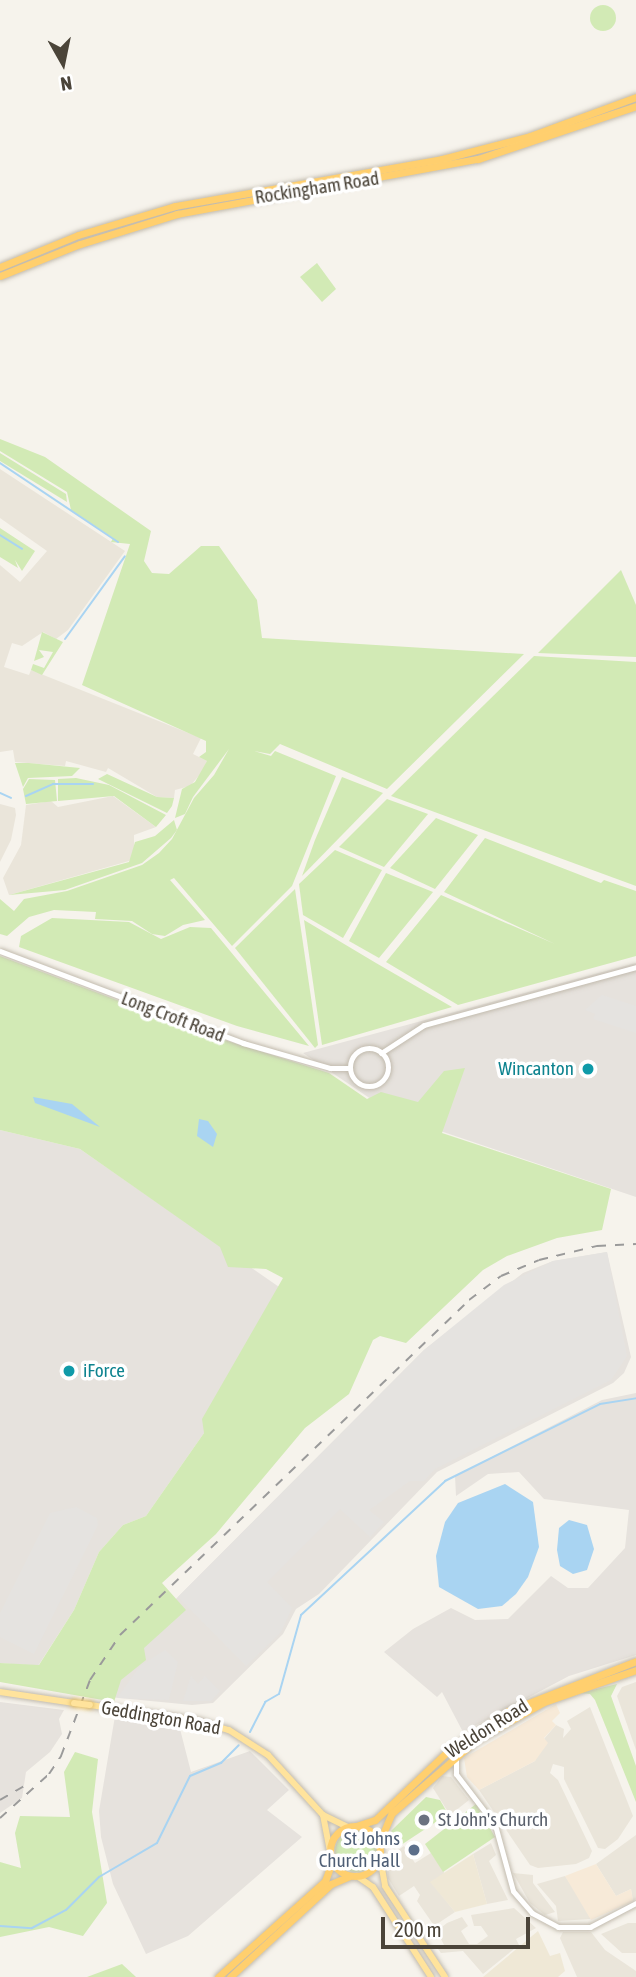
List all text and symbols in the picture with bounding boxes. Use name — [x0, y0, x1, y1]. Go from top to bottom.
north arrow — [28, 28, 98, 98]
text: N — [59, 72, 74, 95]
street label: Rockingham Road — [253, 167, 381, 209]
street label: Long Croft Road — [118, 987, 228, 1047]
place label: Wincanton — [498, 1058, 574, 1080]
marker: Wincanton — [580, 1061, 596, 1077]
place label: iForce — [83, 1360, 125, 1382]
marker: iForce — [61, 1363, 77, 1379]
street label: Weldon Road — [442, 1695, 532, 1763]
street label: Geddington Road — [100, 1696, 222, 1740]
place label: St John's Church — [438, 1809, 548, 1831]
marker: St John's Church — [416, 1812, 432, 1828]
place label: St Johns Church Hall — [319, 1828, 400, 1872]
marker: St Johns Church Hall — [406, 1842, 422, 1858]
scale bar — [384, 1904, 533, 1948]
text: 200 m — [394, 1917, 442, 1941]

